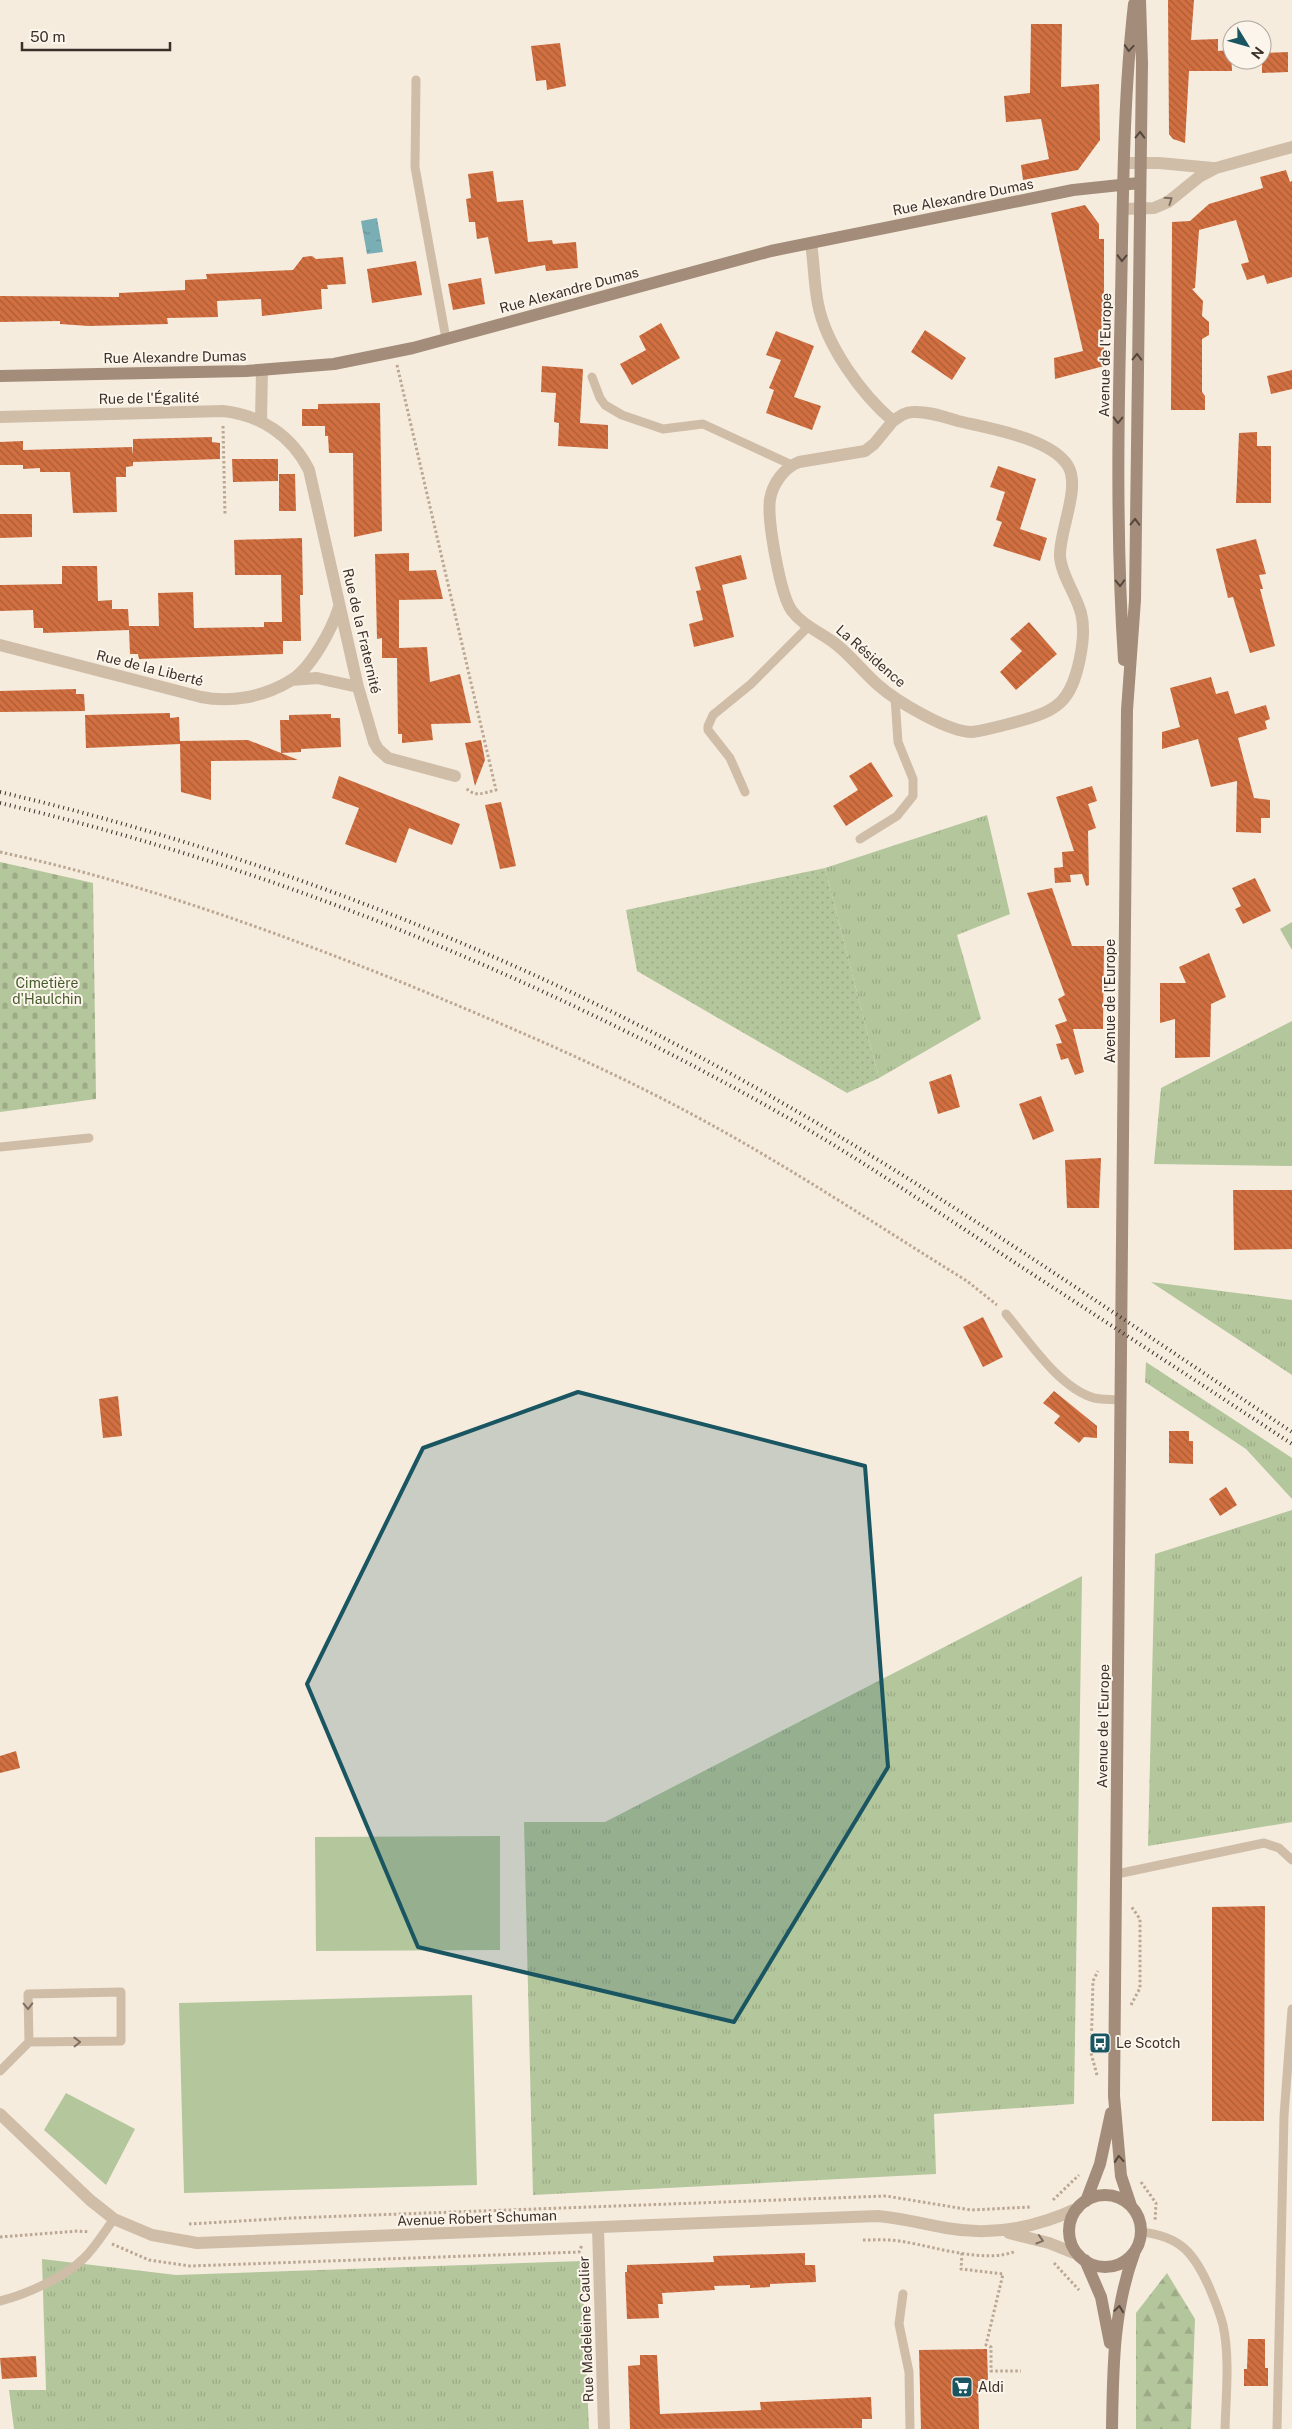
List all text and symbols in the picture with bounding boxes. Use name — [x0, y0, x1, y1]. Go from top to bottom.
scale bar — [22, 20, 170, 52]
north arrow — [1222, 20, 1272, 70]
text: 50 m — [30, 28, 65, 45]
text: N — [1248, 44, 1267, 62]
one-way arrow — [1124, 45, 1135, 53]
one-way arrow — [1135, 131, 1145, 138]
street label: Rue Alexandre Dumas — [891, 175, 1035, 219]
one-way arrow — [1163, 197, 1173, 206]
one-way arrow — [1116, 254, 1127, 262]
street label: Rue Alexandre Dumas — [498, 264, 640, 316]
street label: Avenue de l'Europe — [1096, 293, 1114, 417]
street label: Rue Alexandre Dumas — [103, 348, 247, 366]
one-way arrow — [1132, 353, 1142, 360]
street label: Rue de l'Égalité — [98, 388, 200, 407]
one-way arrow — [1113, 416, 1123, 424]
one-way arrow — [1130, 517, 1141, 525]
street label: Rue de la Fraternité — [340, 567, 384, 695]
one-way arrow — [1115, 579, 1125, 587]
street label: La Résidence — [833, 622, 909, 690]
street label: Rue de la Liberté — [95, 647, 205, 689]
street label: Avenue de l'Europe — [1102, 939, 1118, 1063]
park label: Cimetière d'Haulchin — [12, 975, 82, 1007]
street label: Avenue de l'Europe — [1094, 1664, 1112, 1788]
one-way arrow — [23, 2002, 33, 2010]
bus stop icon: Le Scotch — [1088, 2031, 1112, 2055]
place label: Le Scotch — [1116, 2035, 1180, 2051]
one-way arrow — [74, 2036, 82, 2047]
one-way arrow — [1114, 2155, 1125, 2163]
street label: Avenue Robert Schuman — [397, 2207, 557, 2229]
one-way arrow — [1035, 2234, 1044, 2244]
street label: Rue Madeleine Caulier — [575, 2256, 597, 2402]
one-way arrow — [1113, 2305, 1123, 2313]
supermarket icon: Aldi — [950, 2375, 974, 2399]
place label: Aldi — [978, 2379, 1004, 2395]

